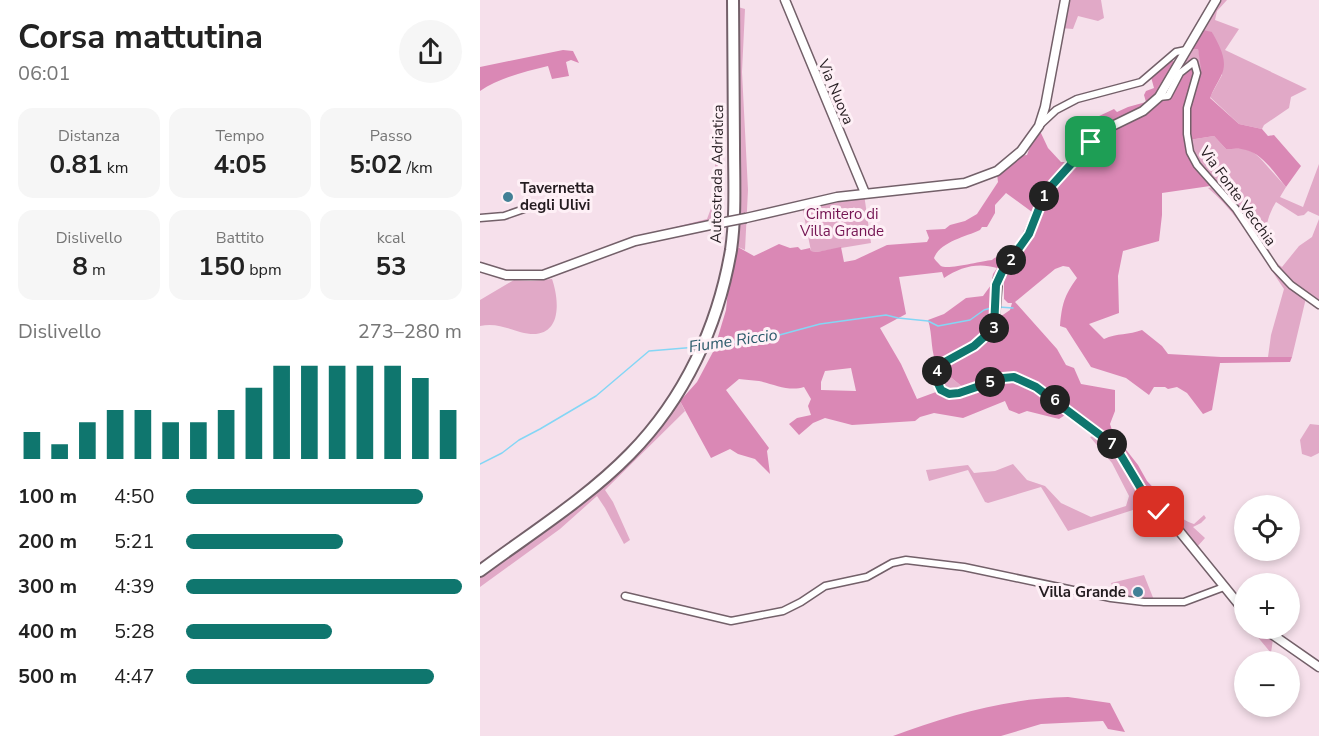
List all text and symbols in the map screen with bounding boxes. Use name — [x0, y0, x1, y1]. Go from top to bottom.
text: Corsa mattutina — [18, 15, 263, 60]
button: share — [399, 20, 462, 83]
street label: Via Nuova — [813, 55, 859, 128]
text: 06:01 — [18, 60, 71, 87]
street label: Autostrada Adriatica — [706, 104, 728, 244]
pin — [1065, 116, 1116, 167]
text: Distanza — [58, 125, 120, 147]
text: Tempo — [216, 125, 264, 147]
text: Passo — [370, 125, 412, 147]
icon: arrive — [1074, 125, 1107, 158]
street label: Via Fonte Vecchia — [1194, 141, 1281, 250]
text: 0.81 — [49, 147, 103, 182]
text: 4:05 — [213, 147, 267, 182]
text: 5:02 — [349, 147, 402, 182]
text: km — [103, 157, 129, 179]
text: /km — [402, 157, 433, 179]
place label: Tavernetta degli Ulivi — [520, 178, 594, 215]
pin: 1 — [1029, 181, 1059, 211]
text: 1 — [1039, 185, 1049, 207]
marker: Tavernetta degli Ulivi — [501, 190, 515, 204]
park label: Cimitero di Villa Grande — [799, 204, 884, 241]
text: Dislivello — [56, 227, 122, 249]
text: Battito — [216, 227, 264, 249]
text: kcal — [377, 227, 405, 249]
pin: 2 — [996, 245, 1026, 275]
text: 8 — [72, 249, 88, 284]
text: 150 — [198, 249, 245, 284]
text: 53 — [375, 249, 407, 284]
text: 2 — [1006, 249, 1016, 271]
text: m — [88, 259, 106, 281]
text: bpm — [245, 259, 282, 281]
pin: 3 — [979, 313, 1009, 343]
text: 3 — [989, 317, 999, 339]
text: Dislivello — [18, 318, 101, 345]
text: 273–280 m — [358, 318, 462, 345]
water label: Fiume Riccio — [687, 324, 779, 358]
pin: 4 — [922, 356, 952, 386]
text: 4 — [932, 360, 942, 382]
pin: 5 — [975, 367, 1005, 397]
text: 5 — [985, 371, 995, 393]
pin: 6 — [1040, 385, 1070, 415]
text: 6 — [1050, 389, 1060, 411]
pin: 7 — [1097, 429, 1127, 459]
text: 7 — [1107, 433, 1117, 455]
text: 100 m — [18, 483, 77, 510]
text: 4:50 — [114, 483, 155, 510]
pin — [1133, 486, 1184, 537]
icon: check — [1142, 495, 1175, 528]
map controls — [1234, 495, 1300, 717]
button: locate — [1234, 495, 1300, 561]
text: 200 m — [18, 528, 77, 555]
text: 5:21 — [114, 528, 155, 555]
text: 300 m — [18, 573, 77, 600]
text: 4:39 — [114, 573, 155, 600]
button: + — [1234, 573, 1300, 639]
place label: Villa Grande — [1038, 582, 1126, 602]
marker: Villa Grande — [1131, 585, 1145, 599]
text: 400 m — [18, 618, 77, 645]
text: 5:28 — [114, 618, 155, 645]
button: − — [1234, 651, 1300, 717]
text: 500 m — [18, 663, 77, 690]
text: 4:47 — [114, 663, 155, 690]

